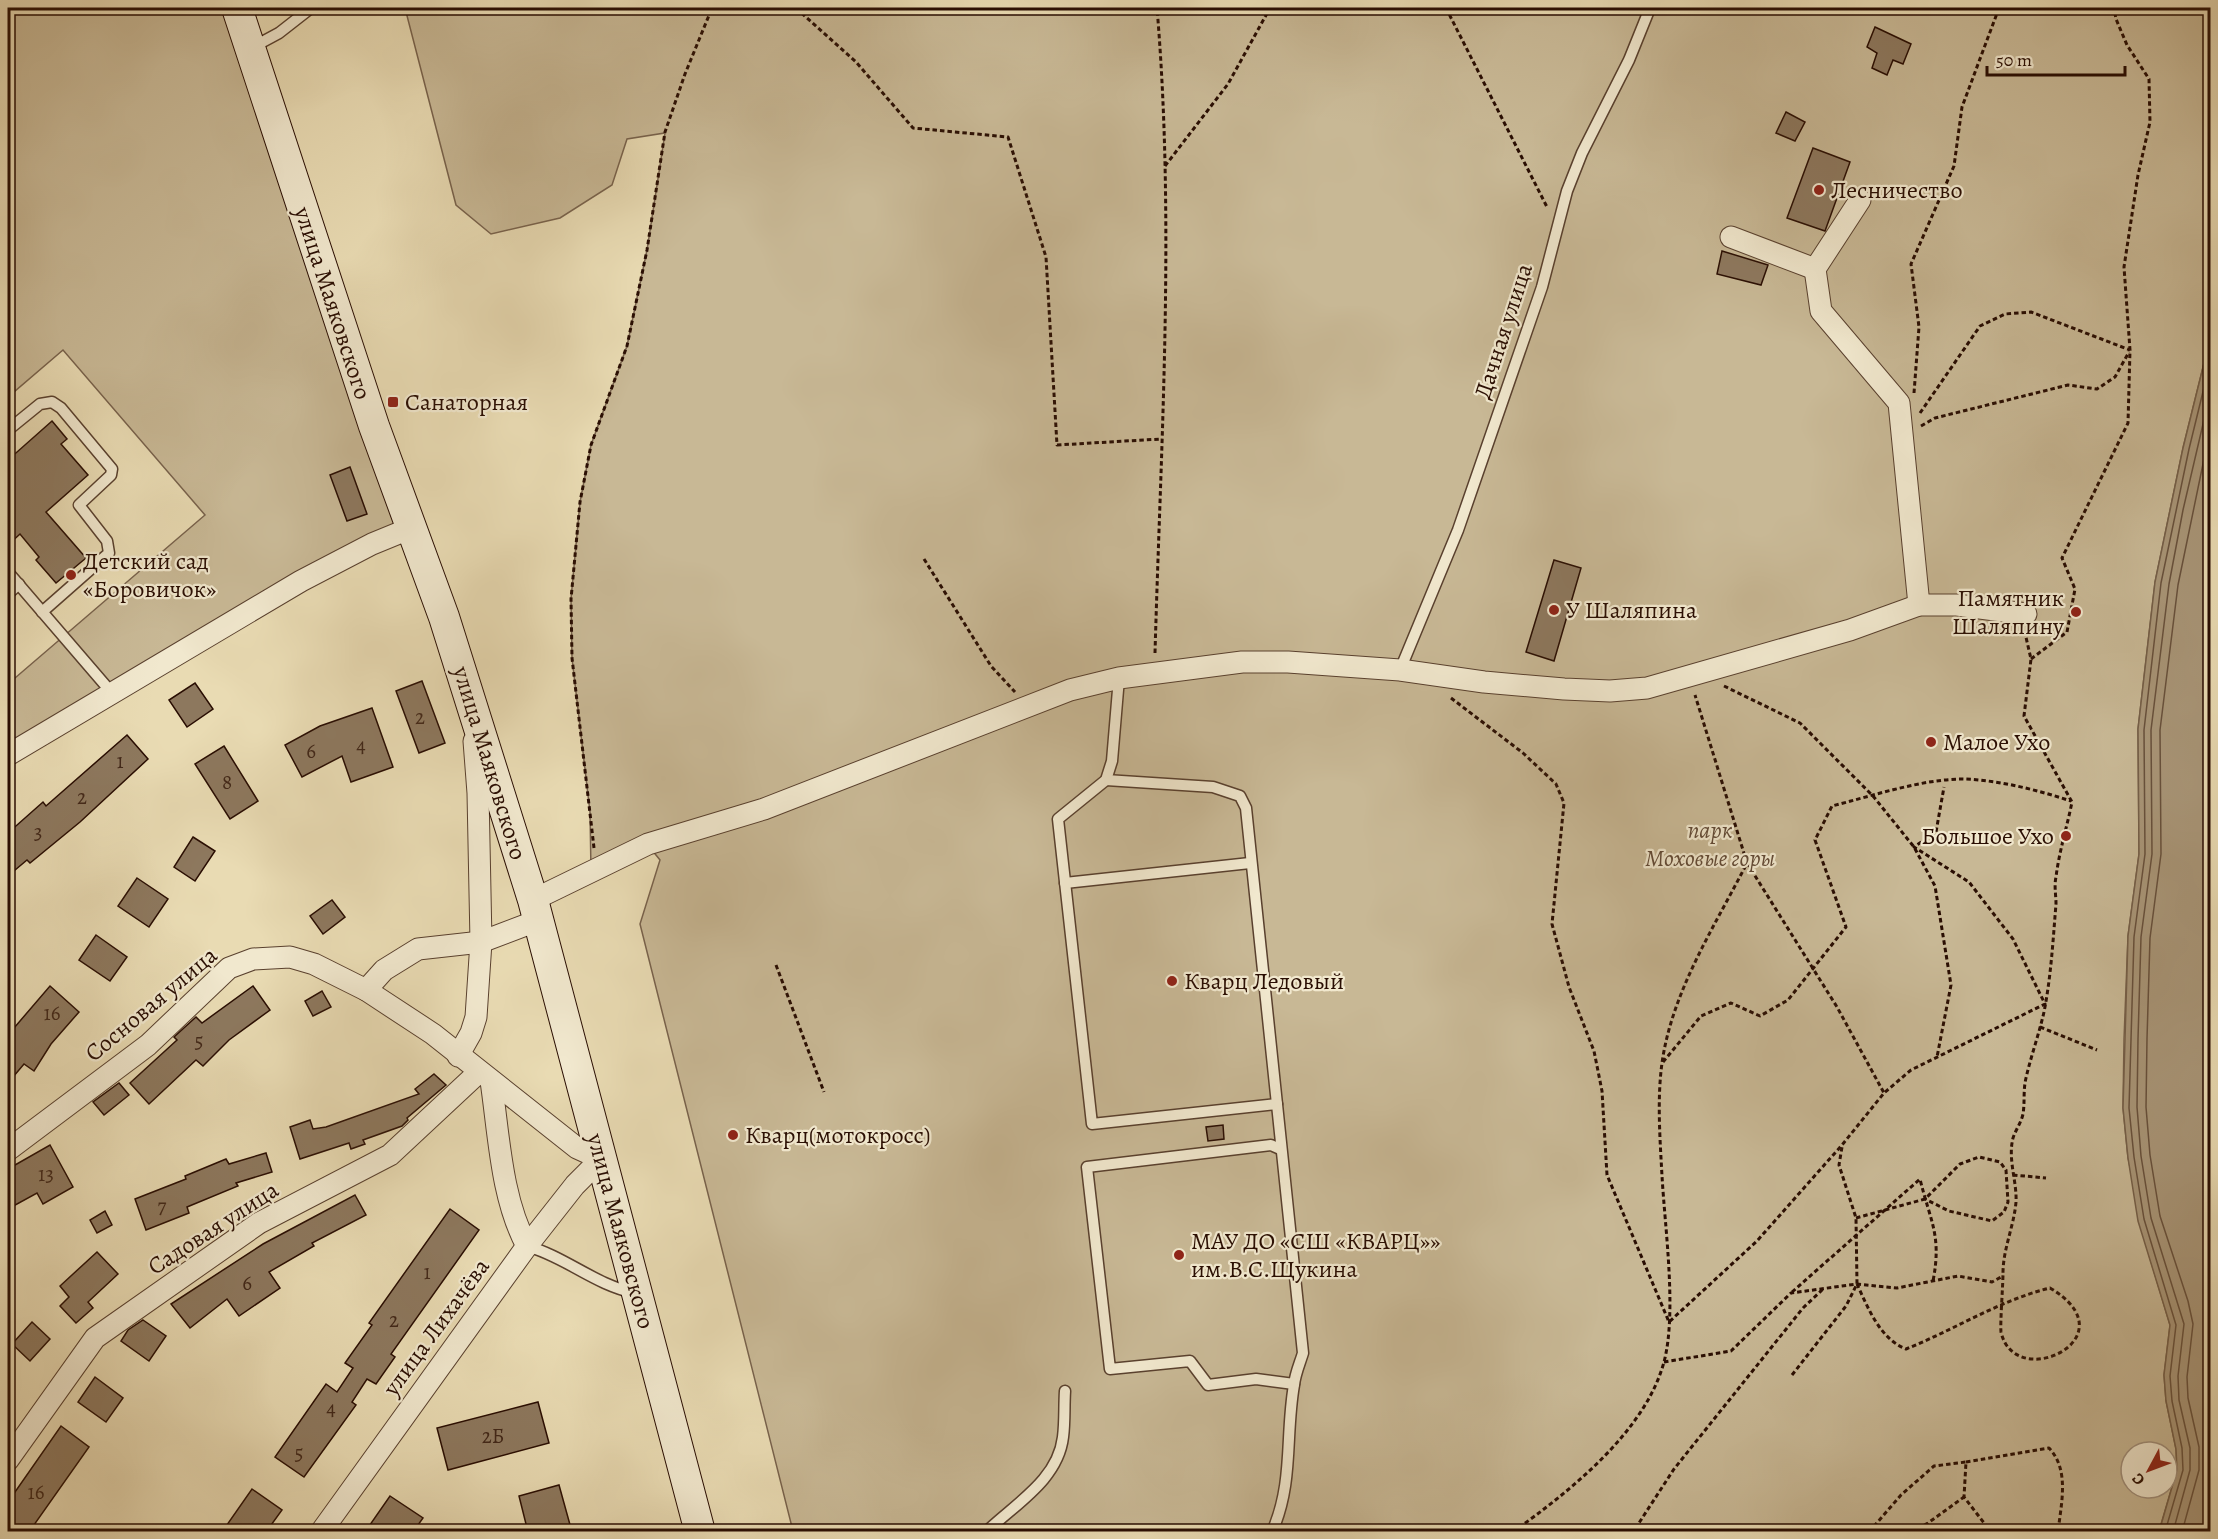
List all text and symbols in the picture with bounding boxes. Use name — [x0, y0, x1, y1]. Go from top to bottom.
scale bar — [1987, 39, 2125, 77]
text: 50 m — [1996, 48, 2032, 72]
place label: Лесничество — [1831, 174, 1963, 206]
marker: Лесничество — [1812, 183, 1826, 197]
street label: улица Маяковского — [286, 202, 379, 404]
street label: Дачная улица — [1466, 259, 1540, 403]
place label: Санаторная — [405, 386, 528, 418]
marker: Санаторная — [386, 395, 400, 409]
place label: Детский сад «Боровичок» — [83, 545, 216, 605]
marker: Детский сад «Боровичок» — [64, 568, 78, 582]
place label: Памятник Шаляпину — [1952, 582, 2064, 642]
place label: У Шаляпина — [1566, 594, 1697, 626]
marker: У Шаляпина — [1547, 603, 1561, 617]
marker: Памятник Шаляпину — [2069, 605, 2083, 619]
street label: улица Маяковского — [445, 661, 535, 864]
house number: 2 — [415, 703, 425, 731]
place label: Малое Ухо — [1943, 726, 2050, 758]
house number: 4 — [356, 731, 366, 759]
marker: Малое Ухо — [1924, 735, 1938, 749]
house number: 6 — [306, 737, 316, 765]
house number: 1 — [116, 747, 124, 775]
house number: 8 — [222, 768, 232, 796]
house number: 2 — [77, 783, 87, 811]
park label: парк Моховые горы — [1645, 814, 1775, 874]
house number: 3 — [34, 818, 42, 846]
place label: Большое Ухо — [1921, 820, 2054, 852]
marker: Большое Ухо — [2059, 829, 2073, 843]
street label: Сосновая улица — [78, 939, 224, 1069]
place label: Кварц Ледовый — [1184, 965, 1344, 997]
marker: Кварц Ледовый — [1165, 974, 1179, 988]
house number: 16 — [44, 999, 61, 1027]
house number: 5 — [194, 1027, 204, 1055]
place label: Кварц(мотокросс) — [745, 1119, 931, 1151]
marker: Кварц(мотокросс) — [726, 1128, 740, 1142]
street label: улица Маяковского — [579, 1129, 662, 1332]
house number: 13 — [38, 1160, 54, 1188]
street label: Садовая улица — [141, 1174, 285, 1282]
house number: 7 — [158, 1192, 167, 1220]
place label: МАУ ДО «СШ «КВАРЦ»» им.В.С.Щукина — [1191, 1225, 1440, 1285]
marker: МАУ ДО «СШ «КВАРЦ»» им.В.С.Щукина — [1172, 1248, 1186, 1262]
street label: улица Лихачёва — [375, 1252, 497, 1403]
house number: 1 — [423, 1258, 431, 1286]
house number: 6 — [242, 1269, 252, 1297]
house number: 2 — [389, 1306, 399, 1334]
house number: 4 — [326, 1394, 336, 1422]
house number: 2Б — [482, 1422, 504, 1450]
house number: 5 — [294, 1439, 304, 1467]
north arrow — [2119, 1440, 2179, 1500]
text: С — [2127, 1468, 2150, 1490]
house number: 16 — [28, 1478, 45, 1506]

